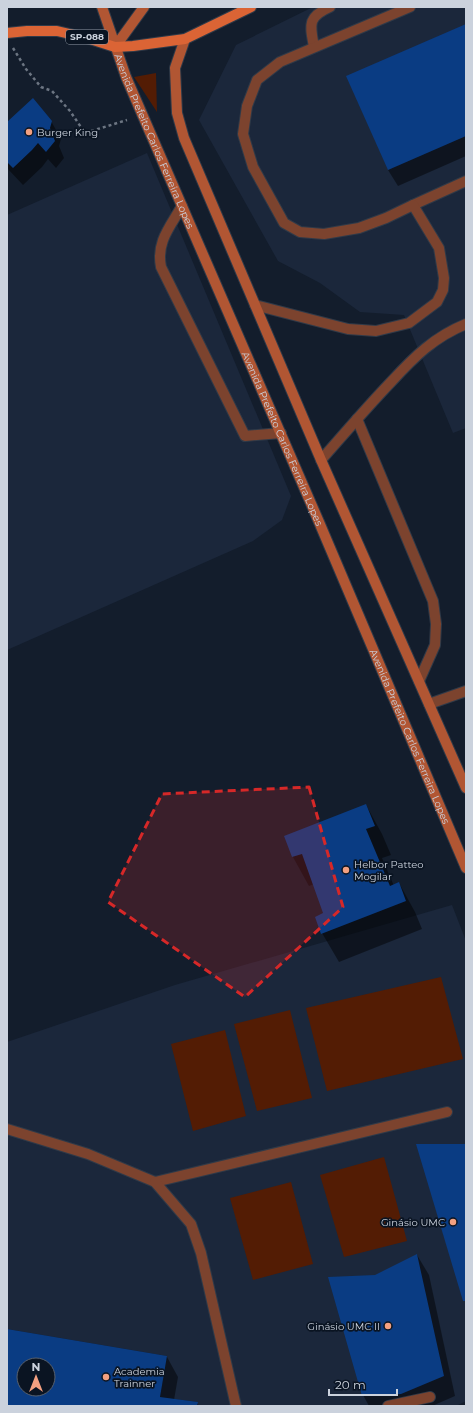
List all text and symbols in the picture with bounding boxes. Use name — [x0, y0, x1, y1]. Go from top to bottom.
road number: SP-088 — [66, 30, 108, 44]
street label: Avenida Prefeito Carlos Ferreira Lopes — [111, 52, 197, 231]
place label: Burger King — [37, 126, 98, 139]
marker: Burger King — [24, 127, 34, 137]
street label: Avenida Prefeito Carlos Ferreira Lopes — [239, 349, 326, 528]
street label: Avenida Prefeito Carlos Ferreira Lopes — [367, 647, 453, 826]
place label: Helbor Patteo Mogilar — [354, 858, 424, 883]
marker: Helbor Patteo Mogilar — [341, 865, 351, 875]
place label: Ginásio UMC — [381, 1216, 445, 1229]
marker: Ginásio UMC — [448, 1217, 458, 1227]
place label: Ginásio UMC II — [307, 1320, 380, 1333]
marker: Ginásio UMC II — [383, 1321, 393, 1331]
north arrow — [16, 1357, 56, 1397]
text: N — [32, 1360, 40, 1374]
place label: Academia Trainner — [114, 1365, 165, 1390]
scale bar — [329, 1371, 397, 1397]
marker: Academia Trainner — [101, 1372, 111, 1382]
text: 20 m — [335, 1377, 366, 1392]

